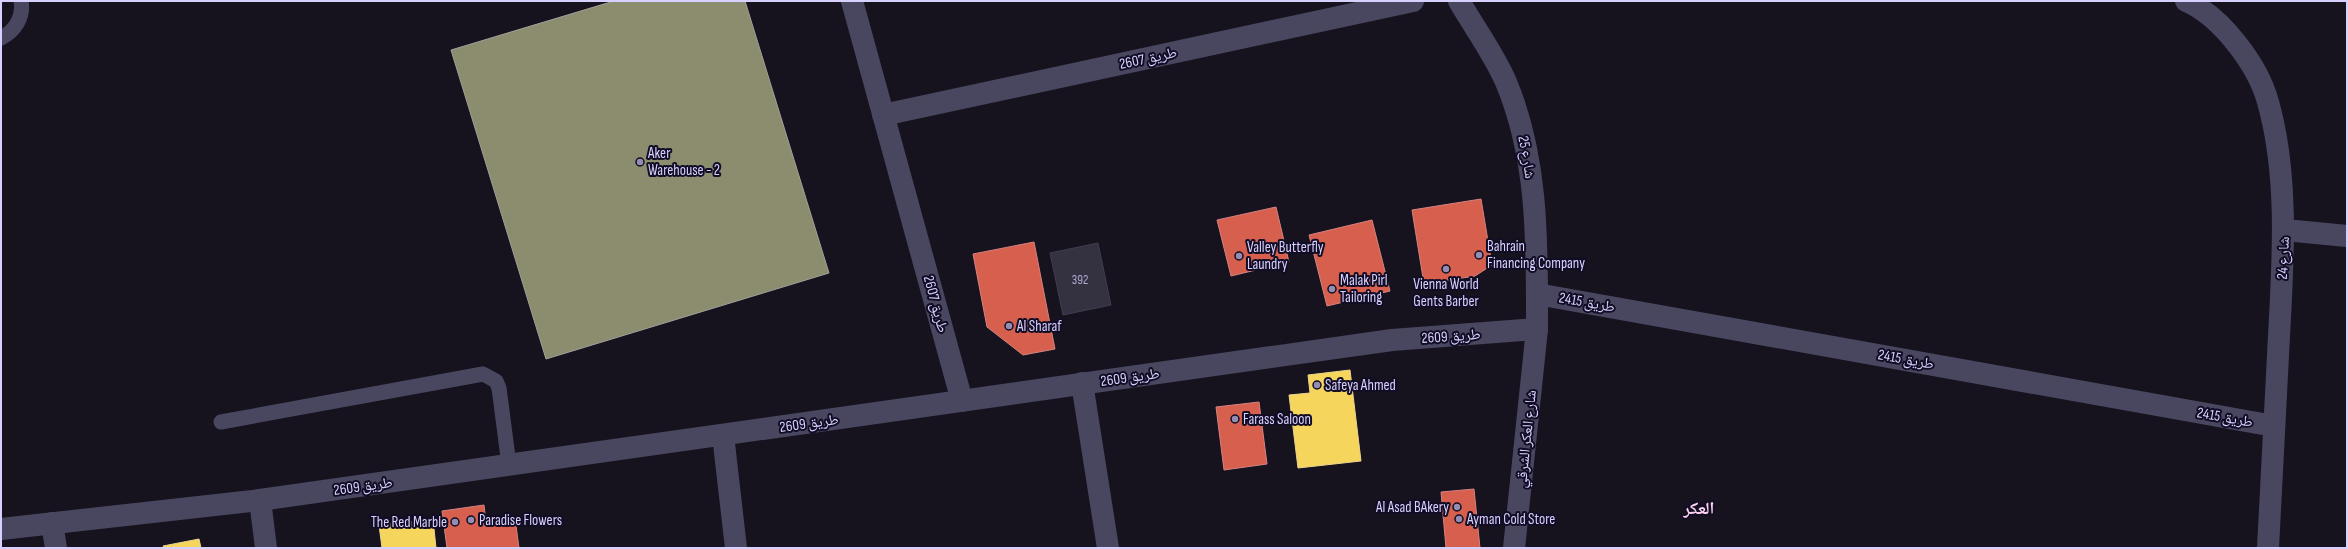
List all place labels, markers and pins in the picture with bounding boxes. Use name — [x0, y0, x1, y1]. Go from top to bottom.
place label: Aker Warehouse - 2 — [647, 144, 720, 180]
marker: Aker Warehouse - 2 — [635, 157, 645, 167]
place label: Bahrain Financing Company — [1487, 237, 1585, 273]
place label: Valley Butterfly Laundry — [1247, 238, 1324, 274]
marker: Bahrain Financing Company — [1474, 250, 1484, 260]
marker: Valley Butterfly Laundry — [1234, 251, 1244, 261]
marker: Vienna World Gents Barber — [1441, 264, 1451, 274]
place label: Malak Pirl Tailoring — [1340, 271, 1388, 307]
place label: Vienna World Gents Barber — [1413, 275, 1480, 311]
marker: Malak Pirl Tailoring — [1327, 284, 1337, 294]
place label: Al Sharaf — [1016, 317, 1062, 336]
marker: Al Sharaf — [1004, 321, 1014, 331]
place label: Safeya Ahmed — [1325, 376, 1396, 395]
marker: Safeya Ahmed — [1312, 380, 1322, 390]
place label: Farass Saloon — [1243, 410, 1311, 429]
marker: Farass Saloon — [1230, 414, 1240, 424]
place label: Al Asad BAkery — [1375, 498, 1449, 517]
marker: Al Asad BAkery — [1452, 502, 1462, 512]
place label: Ayman Cold Store — [1466, 510, 1555, 529]
place label: Paradise Flowers — [479, 511, 562, 530]
place label: The Red Marble — [371, 513, 447, 532]
marker: Ayman Cold Store — [1454, 514, 1464, 524]
marker: Paradise Flowers — [466, 515, 476, 525]
marker: The Red Marble — [450, 517, 460, 527]

